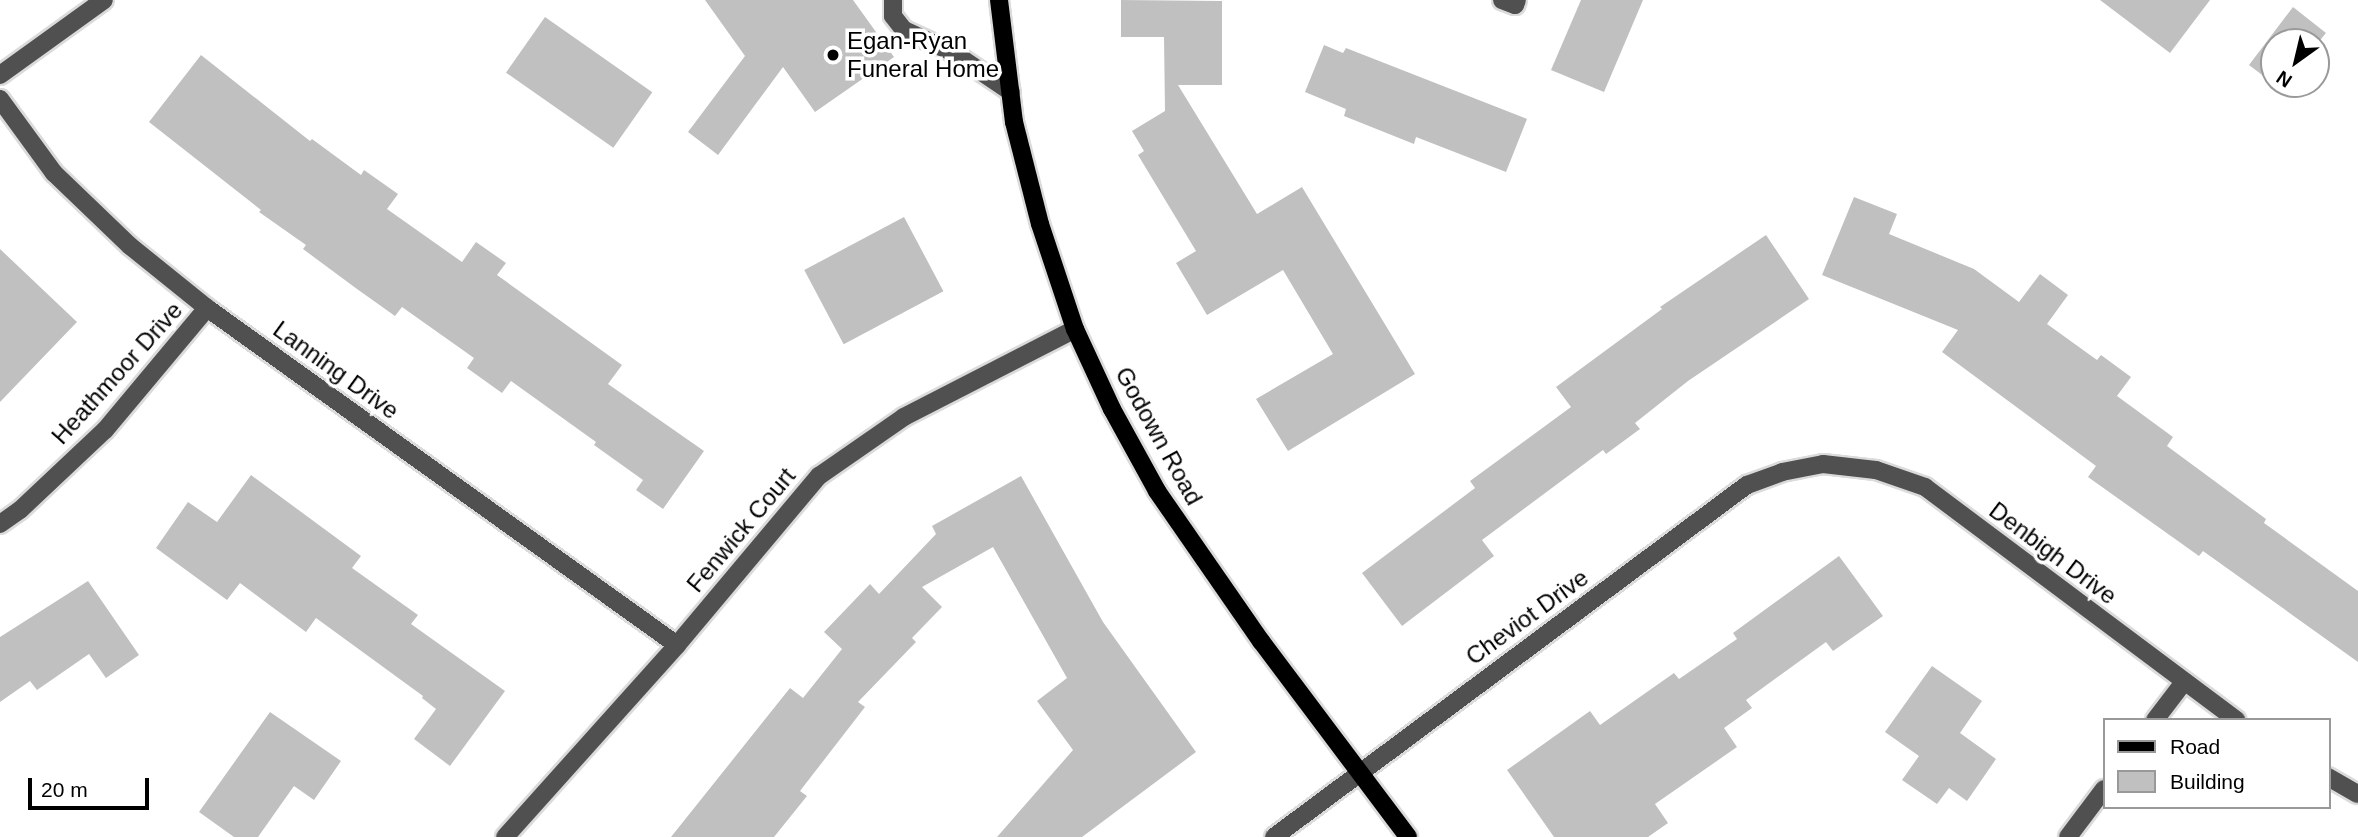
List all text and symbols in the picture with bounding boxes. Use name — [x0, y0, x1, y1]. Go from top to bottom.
place label: Egan-Ryan Funeral Home — [847, 27, 999, 83]
north arrow — [2260, 28, 2330, 98]
marker: Egan-Ryan Funeral Home — [825, 47, 841, 63]
text: N — [2273, 67, 2296, 92]
street label: Heathmoor Drive — [46, 296, 188, 450]
street label: Lanning Drive — [268, 315, 404, 425]
street label: Godown Road — [1109, 362, 1209, 510]
street label: Fenwick Court — [681, 462, 801, 598]
street label: Denbigh Drive — [1984, 496, 2122, 610]
street label: Cheviot Drive — [1460, 563, 1594, 671]
legend — [2102, 718, 2330, 809]
text: Road — [2170, 735, 2220, 758]
scale bar — [32, 764, 152, 808]
text: Building — [2170, 770, 2245, 793]
text: 20 m — [41, 778, 88, 801]

